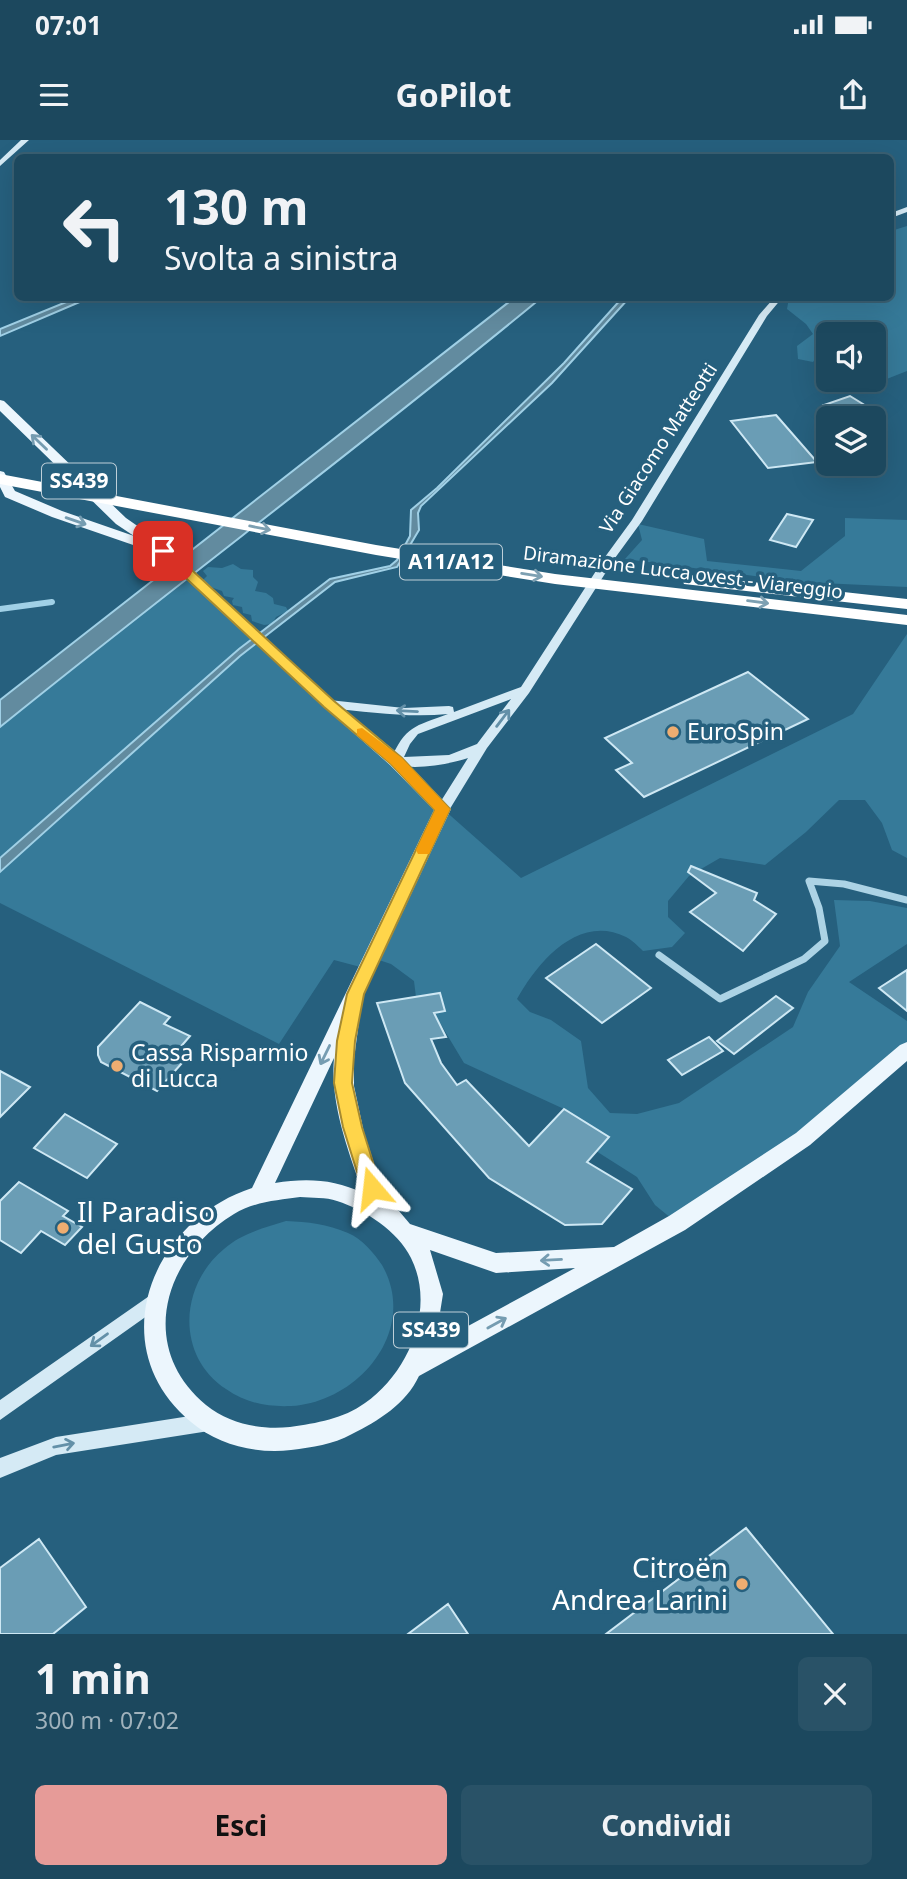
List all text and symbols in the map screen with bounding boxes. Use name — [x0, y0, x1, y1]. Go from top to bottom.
text: 07:01 — [35, 7, 102, 43]
text: GoPilot — [395, 73, 512, 116]
icon: menu — [35, 76, 73, 114]
icon: share — [834, 76, 872, 114]
text: 130 m — [164, 173, 309, 239]
icon: left — [49, 182, 140, 273]
text: Svolta a sinistra — [164, 236, 399, 279]
map controls — [816, 322, 886, 476]
button: sound — [816, 322, 886, 392]
street label: Via Giacomo Matteotti — [593, 358, 723, 538]
button: layers — [816, 406, 886, 476]
one-way arrow — [30, 433, 47, 450]
road number: SS439 — [42, 464, 116, 498]
one-way arrow — [65, 515, 87, 528]
pin — [133, 521, 193, 581]
one-way arrow — [248, 522, 271, 535]
icon: arrive — [144, 532, 182, 570]
street label: Diramazione Lucca ovest - Viareggio — [522, 539, 844, 605]
road number: A11/A12 — [400, 544, 502, 580]
one-way arrow — [520, 569, 543, 582]
one-way arrow — [746, 596, 769, 609]
one-way arrow — [396, 705, 419, 718]
one-way arrow — [496, 709, 511, 727]
place label: EuroSpin — [687, 715, 784, 747]
marker: EuroSpin — [665, 724, 681, 740]
place label: Cassa Risparmio di Lucca — [131, 1036, 309, 1094]
one-way arrow — [317, 1044, 331, 1065]
marker: Cassa Risparmio di Lucca — [109, 1058, 125, 1074]
position arrow — [335, 1151, 409, 1225]
place label: Il Paradiso del Gusto — [77, 1192, 215, 1262]
marker: Il Paradiso del Gusto — [55, 1220, 71, 1236]
one-way arrow — [540, 1254, 562, 1267]
road number: SS439 — [394, 1312, 468, 1348]
one-way arrow — [487, 1316, 507, 1330]
one-way arrow — [91, 1332, 109, 1347]
one-way arrow — [52, 1438, 75, 1452]
place label: Citroën Andrea Larini — [552, 1548, 728, 1618]
marker: Citroën Andrea Larini — [734, 1576, 750, 1592]
text: 1 min — [35, 1649, 151, 1706]
button: close — [798, 1657, 872, 1731]
text: 300 m · 07:02 — [35, 1704, 179, 1736]
button: Esci — [35, 1785, 447, 1865]
button: Condividi — [461, 1785, 872, 1865]

